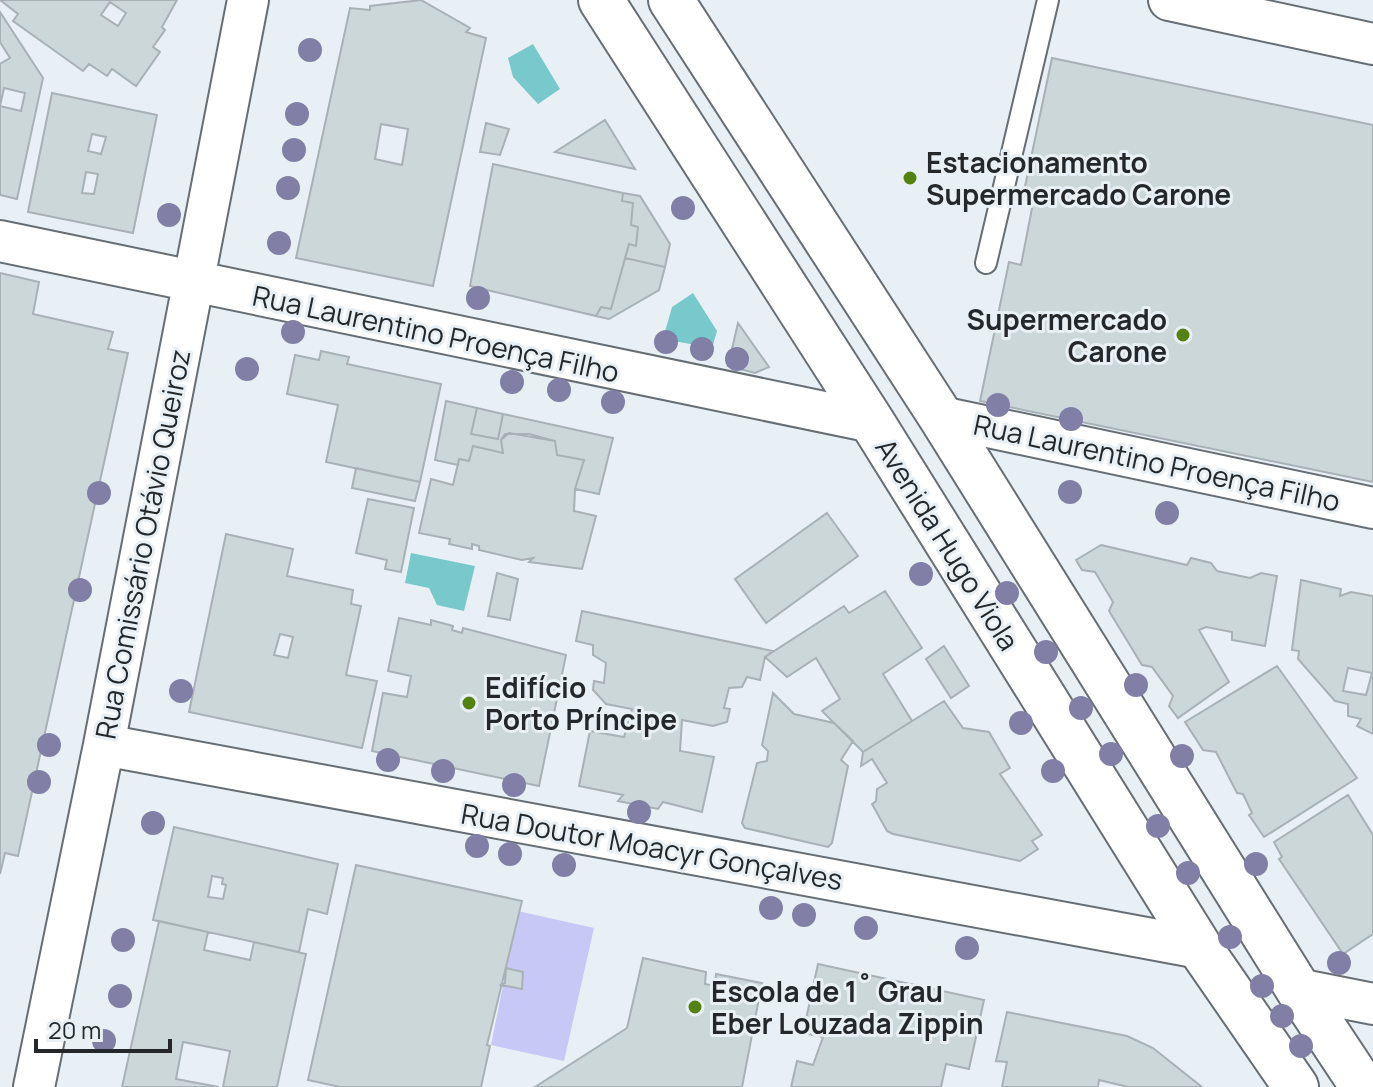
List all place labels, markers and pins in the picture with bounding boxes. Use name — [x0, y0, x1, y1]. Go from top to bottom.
place label: Estacionamento Supermercado Carone — [926, 143, 1231, 213]
marker: Estacionamento Supermercado Carone — [901, 169, 919, 187]
place label: Supermercado Carone — [967, 300, 1167, 370]
marker: Supermercado Carone — [1174, 326, 1192, 344]
place label: Edifício Porto Príncipe — [485, 668, 677, 738]
marker: Edifício Porto Príncipe — [460, 694, 478, 712]
place label: Escola de 1˚ Grau Eber Louzada Zippin — [711, 972, 984, 1042]
marker: Escola de 1˚ Grau Eber Louzada Zippin — [686, 998, 704, 1016]

